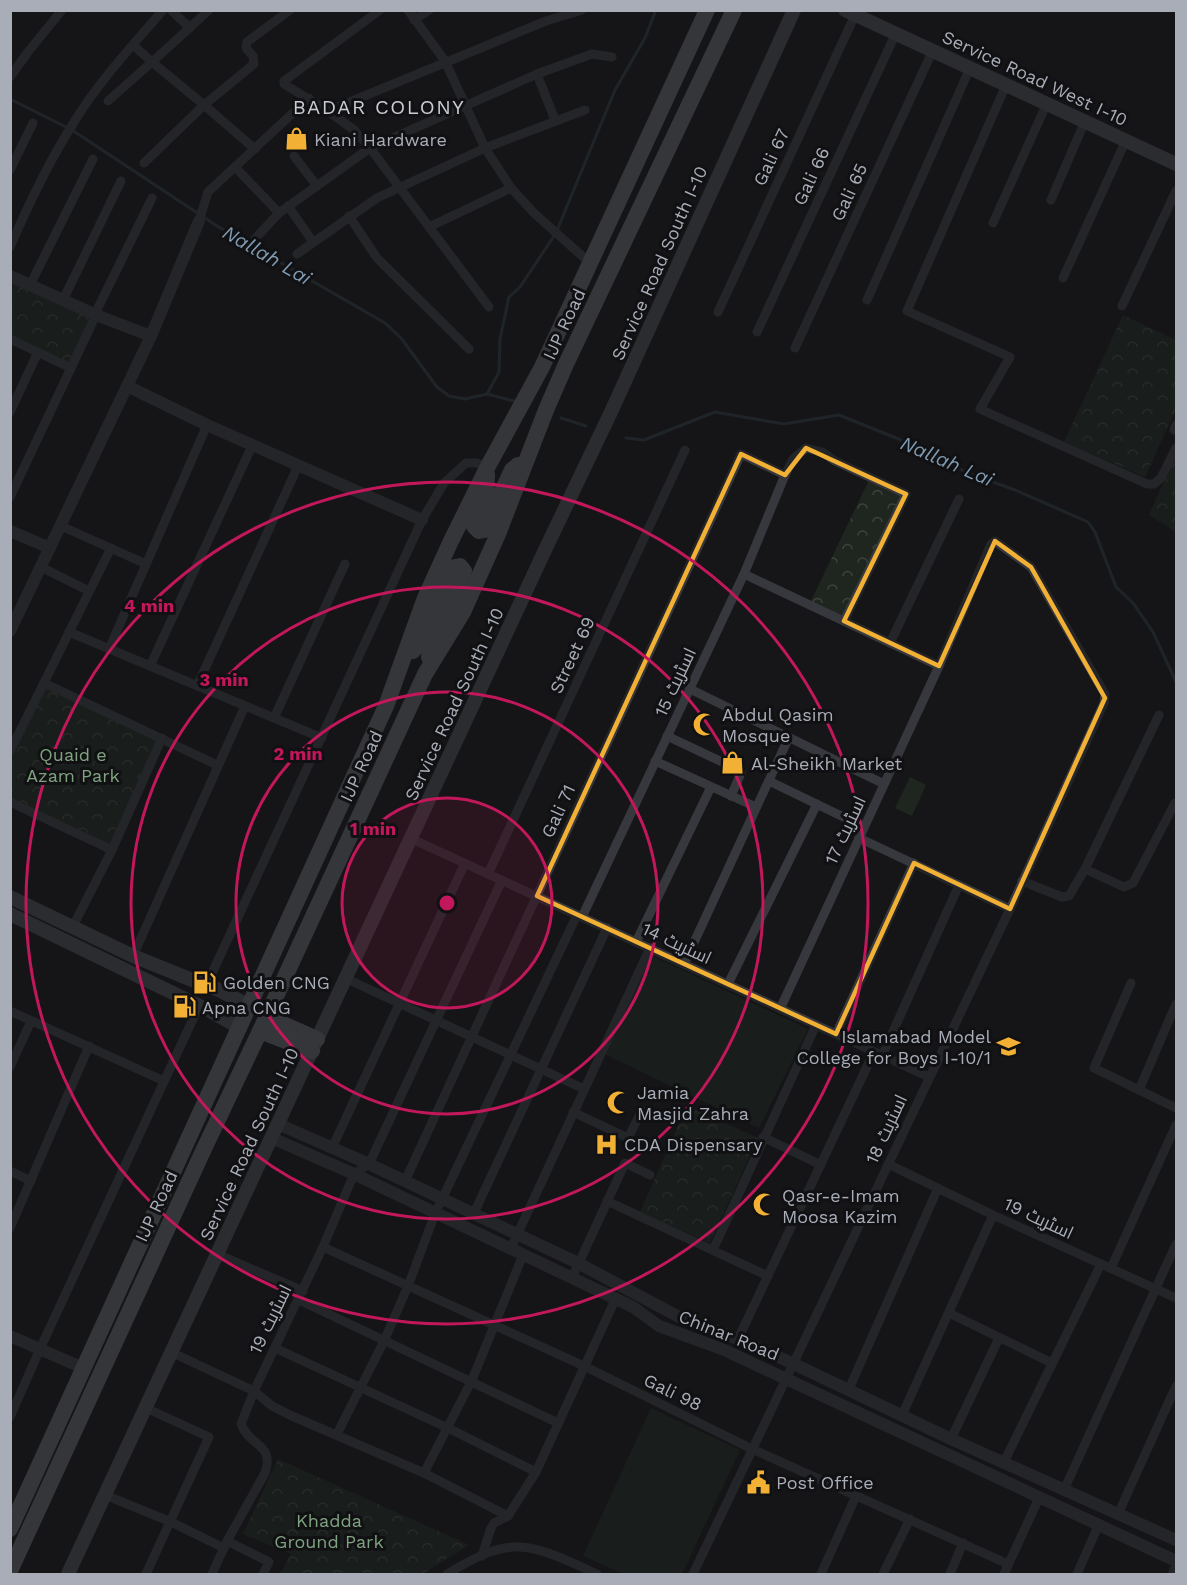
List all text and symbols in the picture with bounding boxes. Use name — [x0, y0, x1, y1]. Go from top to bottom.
street label: Service Road West I-10 — [939, 26, 1131, 130]
district label: BADAR COLONY — [293, 95, 465, 119]
street label: Gali 67 — [749, 125, 793, 189]
shop icon: Kiani Hardware — [283, 126, 309, 152]
place label: Kiani Hardware — [314, 129, 447, 150]
street label: Gali 66 — [788, 144, 834, 208]
street label: Gali 65 — [827, 160, 871, 224]
street label: Service Road South I-10 — [607, 163, 711, 363]
water label: Nallah Lai — [218, 220, 316, 290]
street label: IJP Road — [538, 285, 590, 363]
water label: Nallah Lai — [897, 431, 998, 492]
text: 4 min — [124, 595, 174, 616]
street label: Service Road South I-10 — [400, 604, 508, 804]
street label: Street 69 — [545, 613, 599, 697]
street label: اسٹریٹ 15 — [650, 644, 701, 720]
text: 3 min — [199, 669, 249, 690]
place label: Abdul Qasim Mosque — [722, 704, 834, 746]
mosque icon: Abdul Qasim Mosque — [691, 711, 717, 737]
street label: IJP Road — [335, 727, 387, 805]
text: 2 min — [273, 743, 323, 764]
park label: Quaid e Azam Park — [26, 744, 120, 786]
shop icon: Al-Sheikh Market — [720, 750, 746, 776]
place label: Al-Sheikh Market — [751, 753, 903, 774]
street label: Gali 71 — [537, 781, 579, 841]
street label: اسٹریٹ 17 — [820, 792, 871, 868]
text: 1 min — [350, 818, 396, 839]
centre of rings — [437, 893, 457, 913]
street label: اسٹریٹ 14 — [639, 918, 715, 969]
fuel station icon: Golden CNG — [192, 969, 218, 995]
place label: Golden CNG — [223, 972, 330, 993]
fuel station icon: Apna CNG — [171, 994, 197, 1020]
place label: Apna CNG — [202, 997, 291, 1018]
place label: Islamabad Model College for Boys I-10/1 — [796, 1026, 991, 1068]
school or university icon: Islamabad Model College for Boys I-10/1 — [996, 1033, 1022, 1059]
street label: Service Road South I-10 — [195, 1044, 303, 1244]
place label: Jamia Masjid Zahra — [637, 1082, 749, 1124]
mosque icon: Jamia Masjid Zahra — [606, 1089, 632, 1115]
street label: اسٹریٹ 18 — [861, 1091, 912, 1167]
hospital icon: CDA Dispensary — [593, 1131, 619, 1157]
place label: CDA Dispensary — [624, 1134, 763, 1155]
street label: IJP Road — [130, 1167, 182, 1245]
place label: Qasr-e-Imam Moosa Kazim — [782, 1185, 900, 1227]
mosque icon: Qasr-e-Imam Moosa Kazim — [751, 1192, 777, 1218]
street label: اسٹریٹ 19 — [1001, 1193, 1077, 1244]
street label: اسٹریٹ 19 — [244, 1281, 297, 1357]
street label: Chinar Road — [676, 1305, 782, 1365]
street label: Gali 98 — [641, 1369, 705, 1415]
public building icon: Post Office — [745, 1469, 771, 1495]
place label: Post Office — [776, 1472, 874, 1493]
park label: Khadda Ground Park — [274, 1510, 384, 1552]

